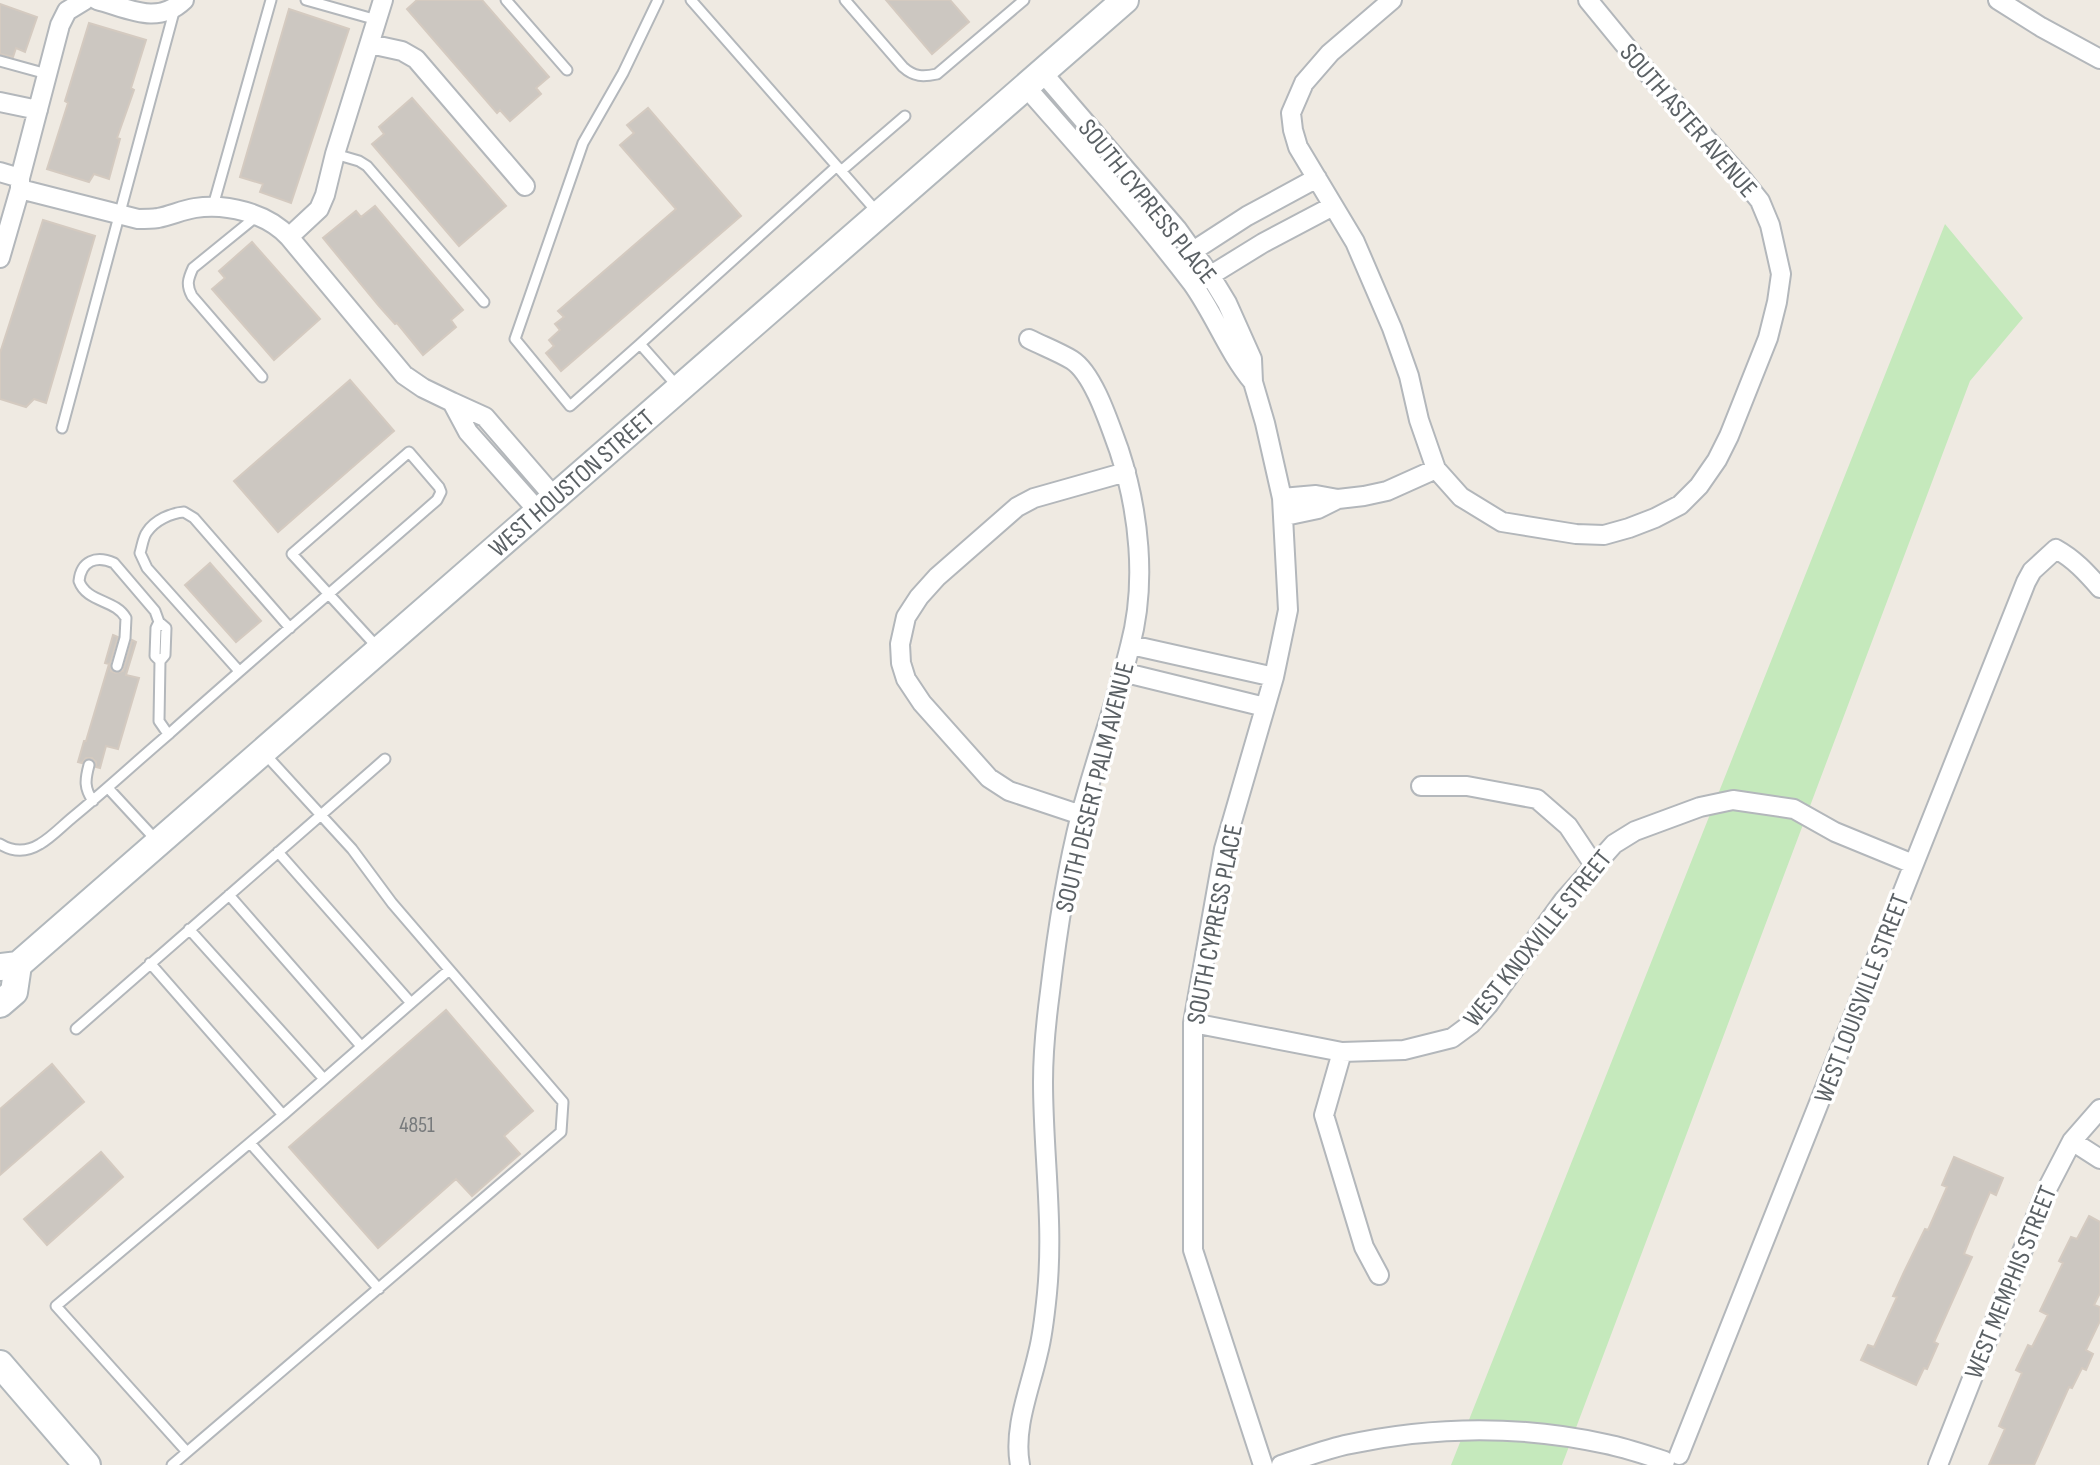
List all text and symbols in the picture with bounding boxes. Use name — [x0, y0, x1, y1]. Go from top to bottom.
street label: SOUTH ASTER AVENUE — [1613, 38, 1763, 204]
street label: SOUTH CYPRESS PLACE — [1071, 113, 1223, 290]
street label: WEST HOUSTON STREET — [483, 404, 661, 564]
street label: SOUTH DESERT PALM AVENUE — [1049, 659, 1142, 916]
street label: SOUTH CYPRESS PLACE — [1181, 822, 1250, 1027]
street label: WEST KNOXVILLE STREET — [1457, 844, 1619, 1034]
street label: WEST LOUISVILLE STREET — [1808, 890, 1916, 1107]
house number: 4851 — [399, 1112, 435, 1139]
street label: WEST MEMPHIS STREET — [1959, 1182, 2064, 1383]

